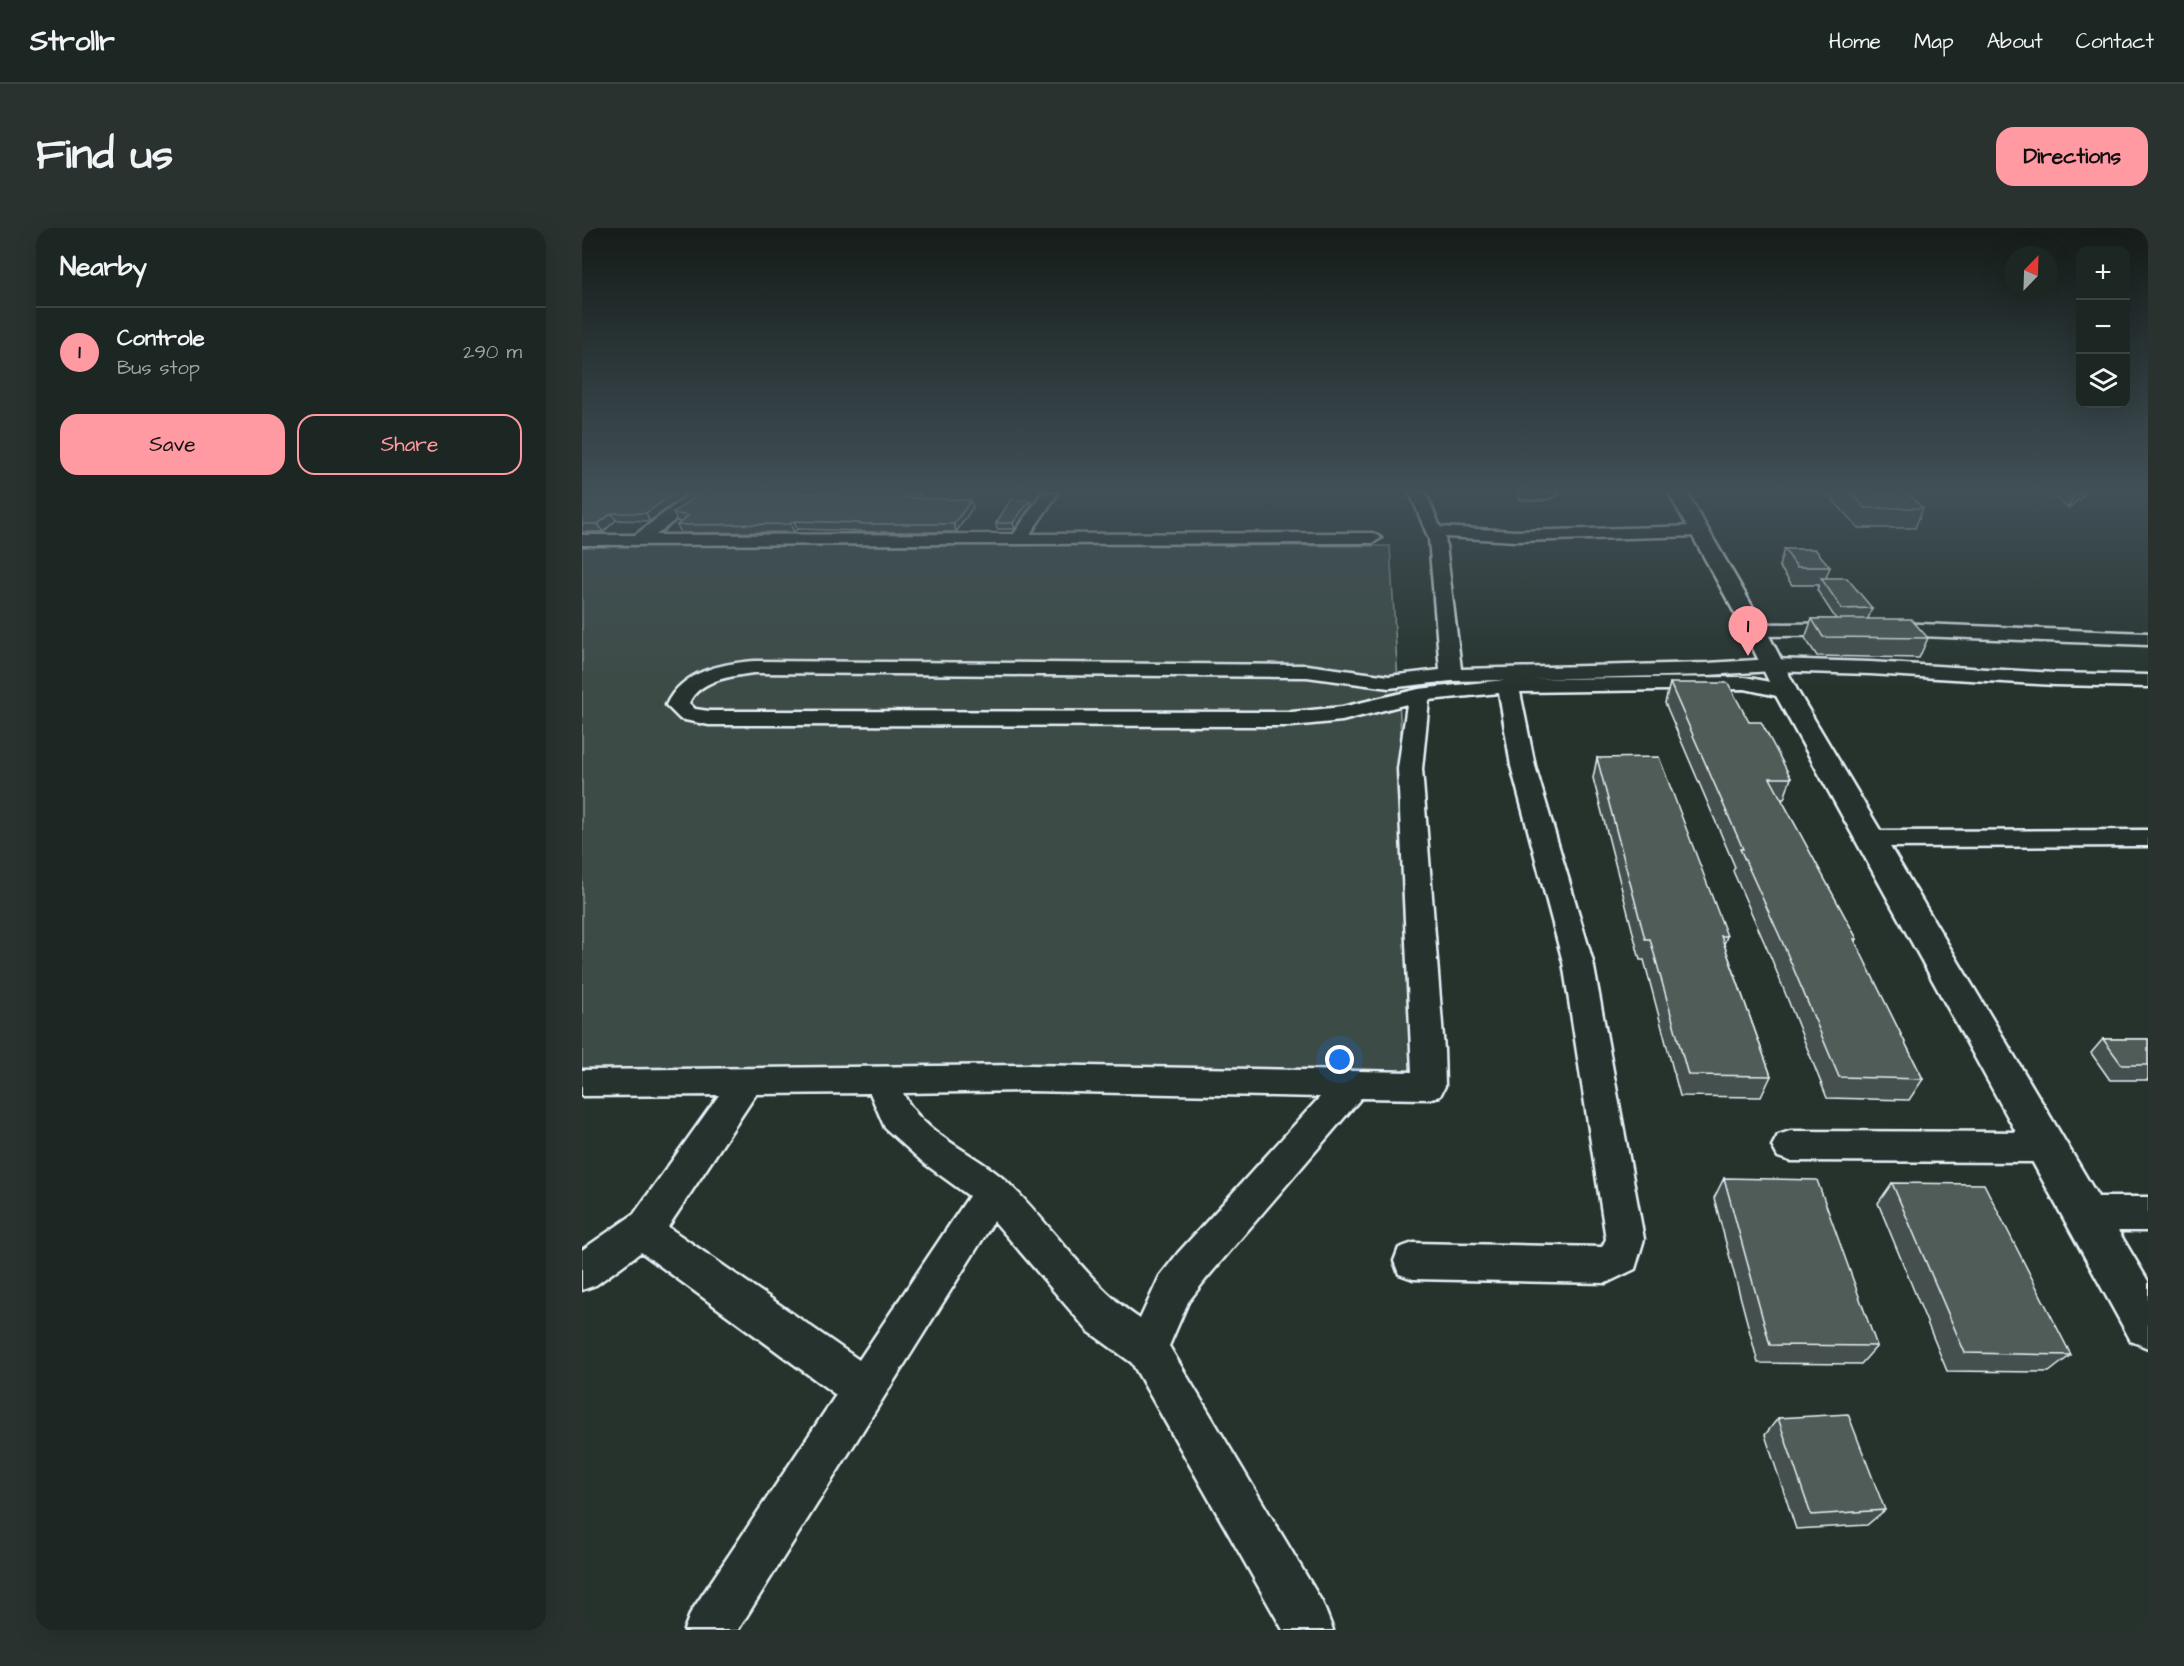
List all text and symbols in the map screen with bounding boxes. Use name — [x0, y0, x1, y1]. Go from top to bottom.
text: Strollr — [30, 22, 115, 61]
text: Home — [1829, 27, 1881, 56]
text: Map — [1914, 27, 1954, 56]
text: About — [1987, 27, 2043, 56]
text: Contact — [2076, 27, 2154, 56]
text: Find us — [36, 127, 173, 185]
button: Directions — [1996, 127, 2148, 186]
north arrow — [2004, 246, 2058, 300]
map controls — [2076, 246, 2130, 408]
button: + — [2076, 246, 2130, 300]
text: Nearby — [60, 249, 147, 285]
button: − — [2076, 300, 2130, 354]
text: Controle — [117, 323, 205, 354]
text: 1 — [78, 338, 81, 366]
text: 290 m — [463, 338, 522, 366]
text: Bus stop — [117, 354, 200, 382]
button: layers — [2076, 354, 2130, 408]
button: Save — [60, 414, 285, 475]
button: Share — [297, 414, 522, 475]
pin: 1 — [1728, 606, 1768, 656]
your location — [1325, 1045, 1354, 1074]

